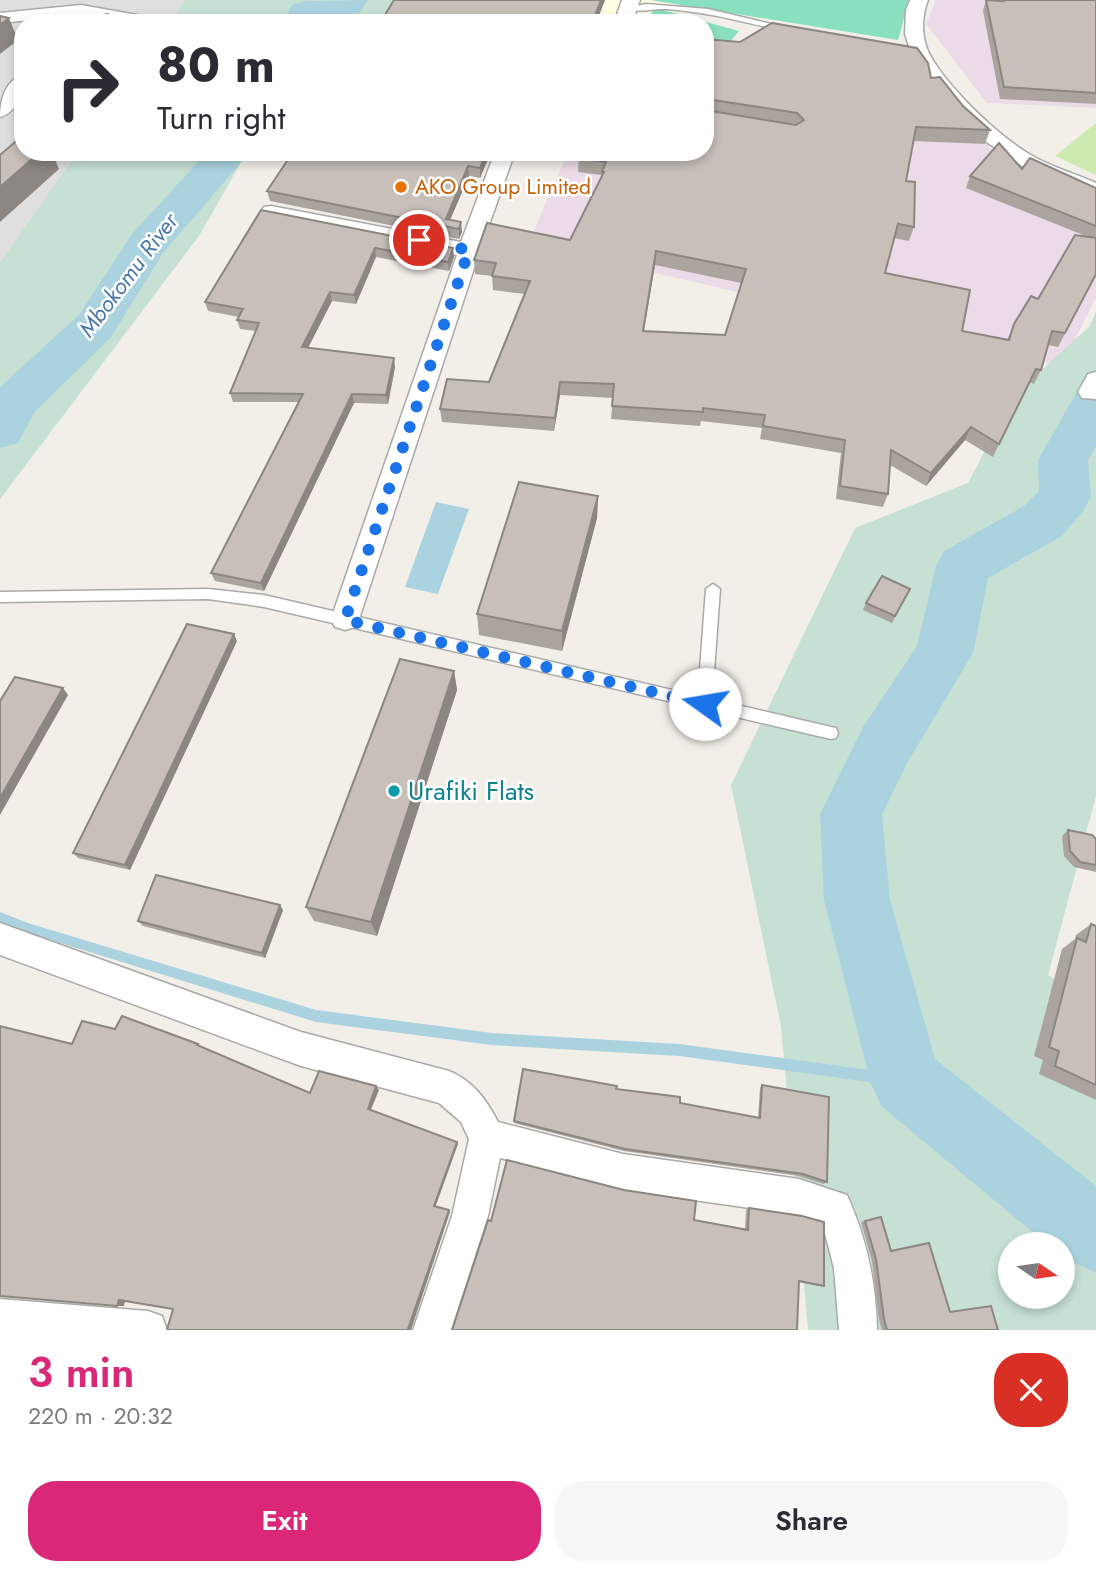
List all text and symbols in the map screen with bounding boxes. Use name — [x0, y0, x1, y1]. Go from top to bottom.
text: 80 m — [157, 30, 275, 100]
icon: right — [42, 42, 133, 133]
text: Turn right — [157, 95, 286, 141]
place label: AKO Group Limited — [415, 172, 591, 202]
marker: AKO Group Limited — [393, 179, 409, 195]
water label: Mbokomu River — [70, 205, 187, 344]
pin — [389, 210, 449, 270]
icon: arrive — [400, 221, 438, 259]
position arrow — [668, 667, 742, 741]
place label: Urafiki Flats — [408, 772, 534, 810]
marker: Urafiki Flats — [386, 783, 402, 799]
north arrow — [998, 1232, 1074, 1309]
map controls — [998, 1232, 1075, 1309]
text: 3 min — [28, 1342, 134, 1403]
button: close — [994, 1353, 1068, 1427]
text: 220 m · 20:32 — [28, 1399, 173, 1433]
button: Exit — [28, 1481, 541, 1561]
button: Share — [555, 1481, 1068, 1561]

